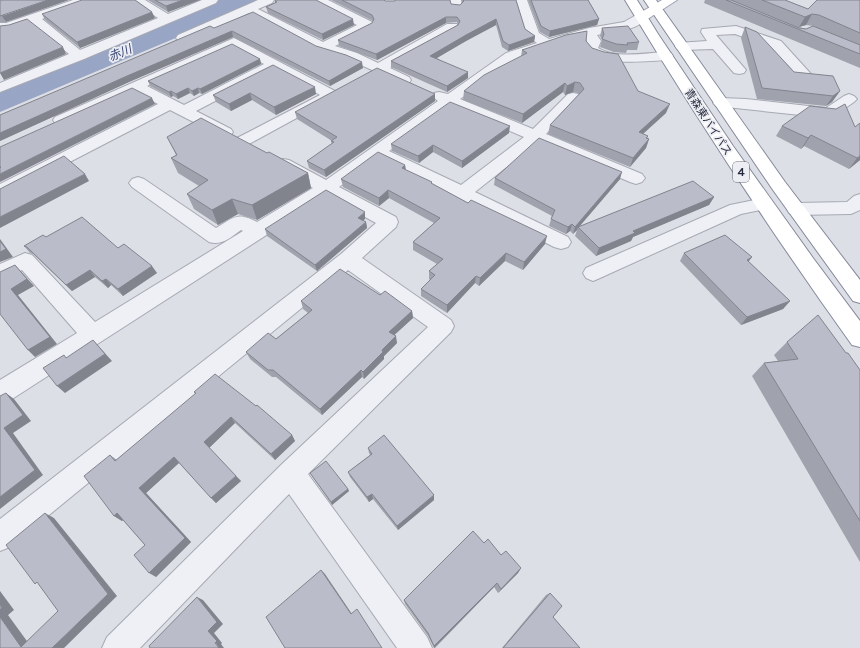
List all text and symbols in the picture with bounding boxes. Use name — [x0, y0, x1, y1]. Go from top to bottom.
water label: 赤川 — [106, 41, 136, 64]
street label: 青森東バイパス — [682, 86, 734, 158]
road number: 4 — [733, 162, 749, 182]

